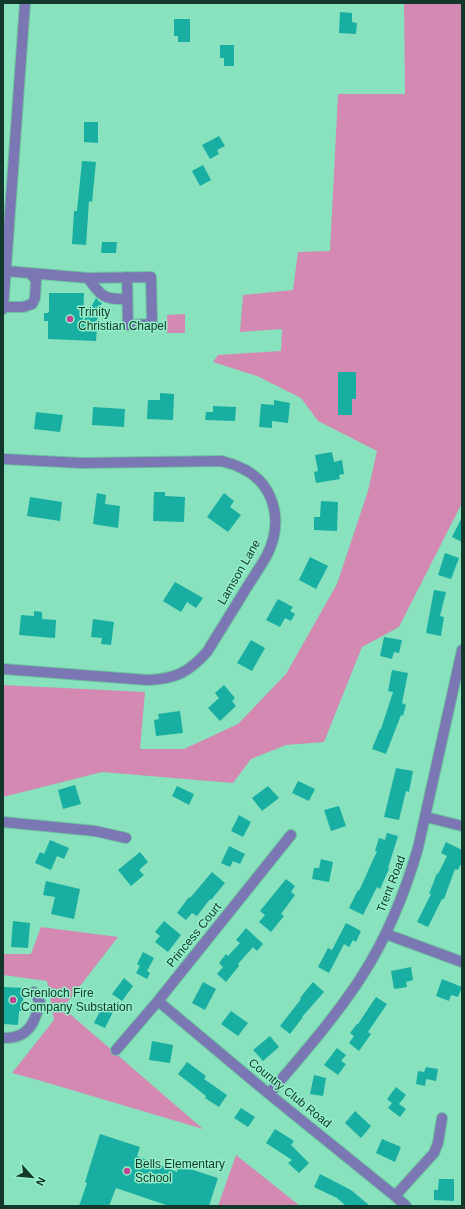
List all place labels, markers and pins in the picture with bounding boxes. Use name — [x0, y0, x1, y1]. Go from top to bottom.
place label: Trinity Christian Chapel — [78, 305, 167, 333]
marker: Trinity Christian Chapel — [65, 314, 75, 324]
place label: Grenloch Fire Company Substation — [21, 986, 132, 1014]
marker: Grenloch Fire Company Substation — [8, 995, 18, 1005]
place label: Bells Elementary School — [135, 1157, 225, 1185]
marker: Bells Elementary School — [122, 1166, 132, 1176]

